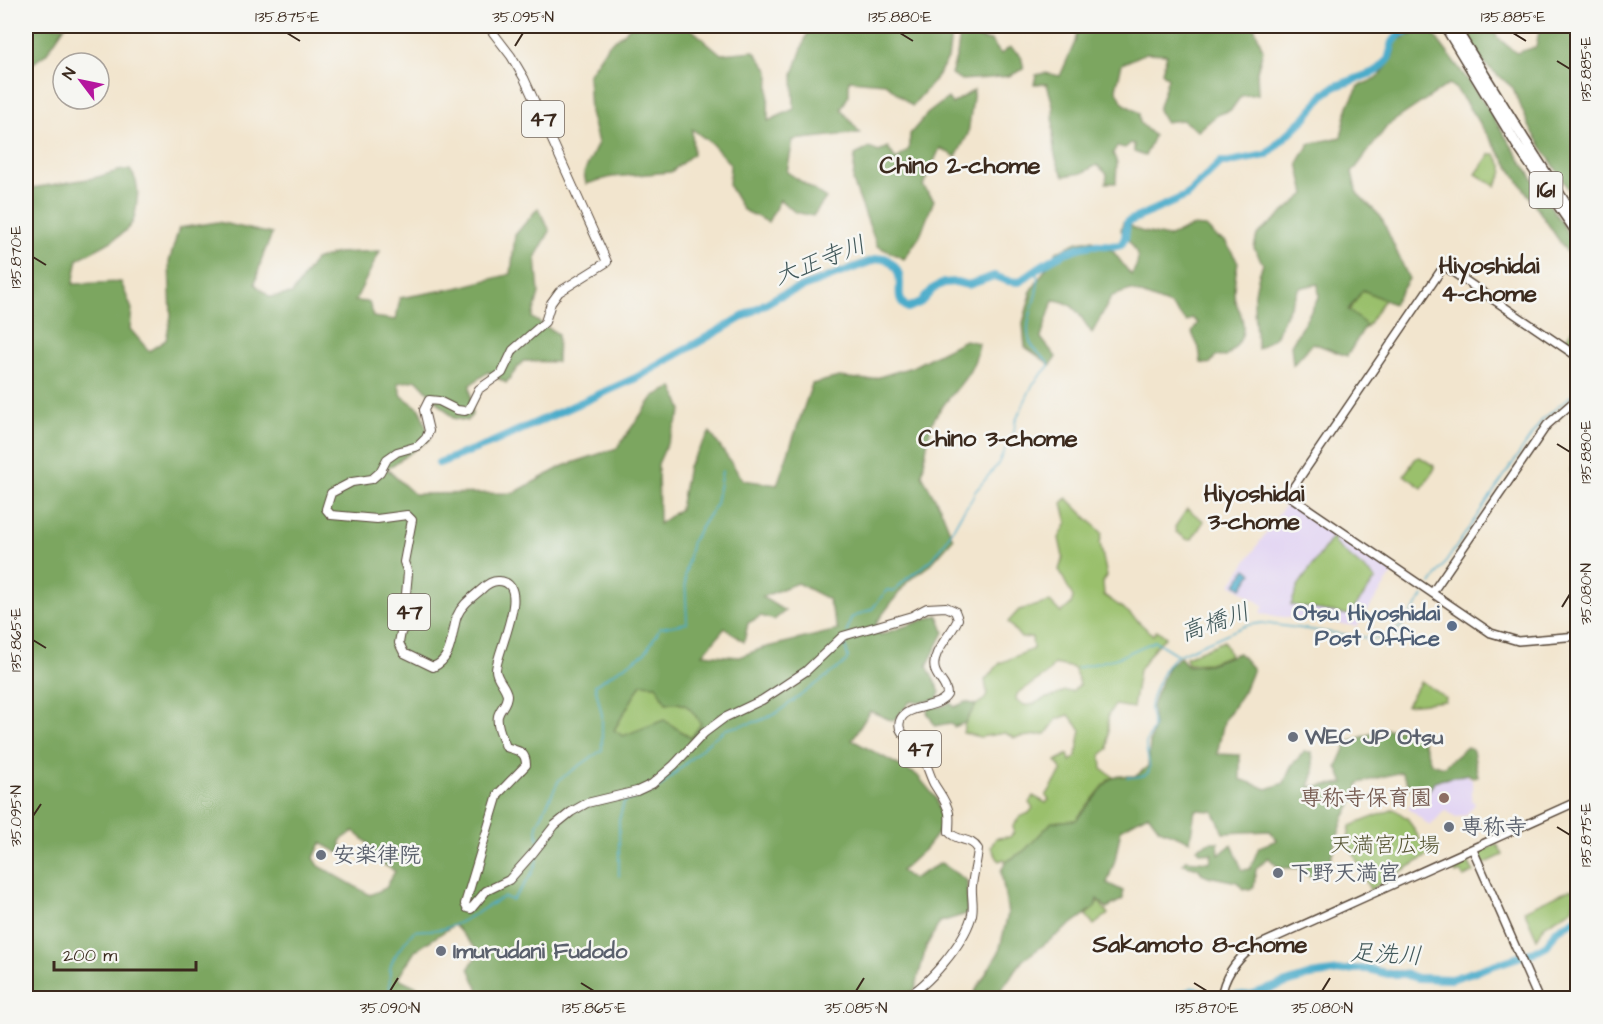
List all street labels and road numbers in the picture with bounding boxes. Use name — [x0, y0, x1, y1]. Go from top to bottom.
road number: 47 — [522, 101, 564, 137]
road number: 161 — [1530, 172, 1562, 208]
road number: 47 — [388, 594, 430, 630]
road number: 47 — [899, 731, 941, 767]

